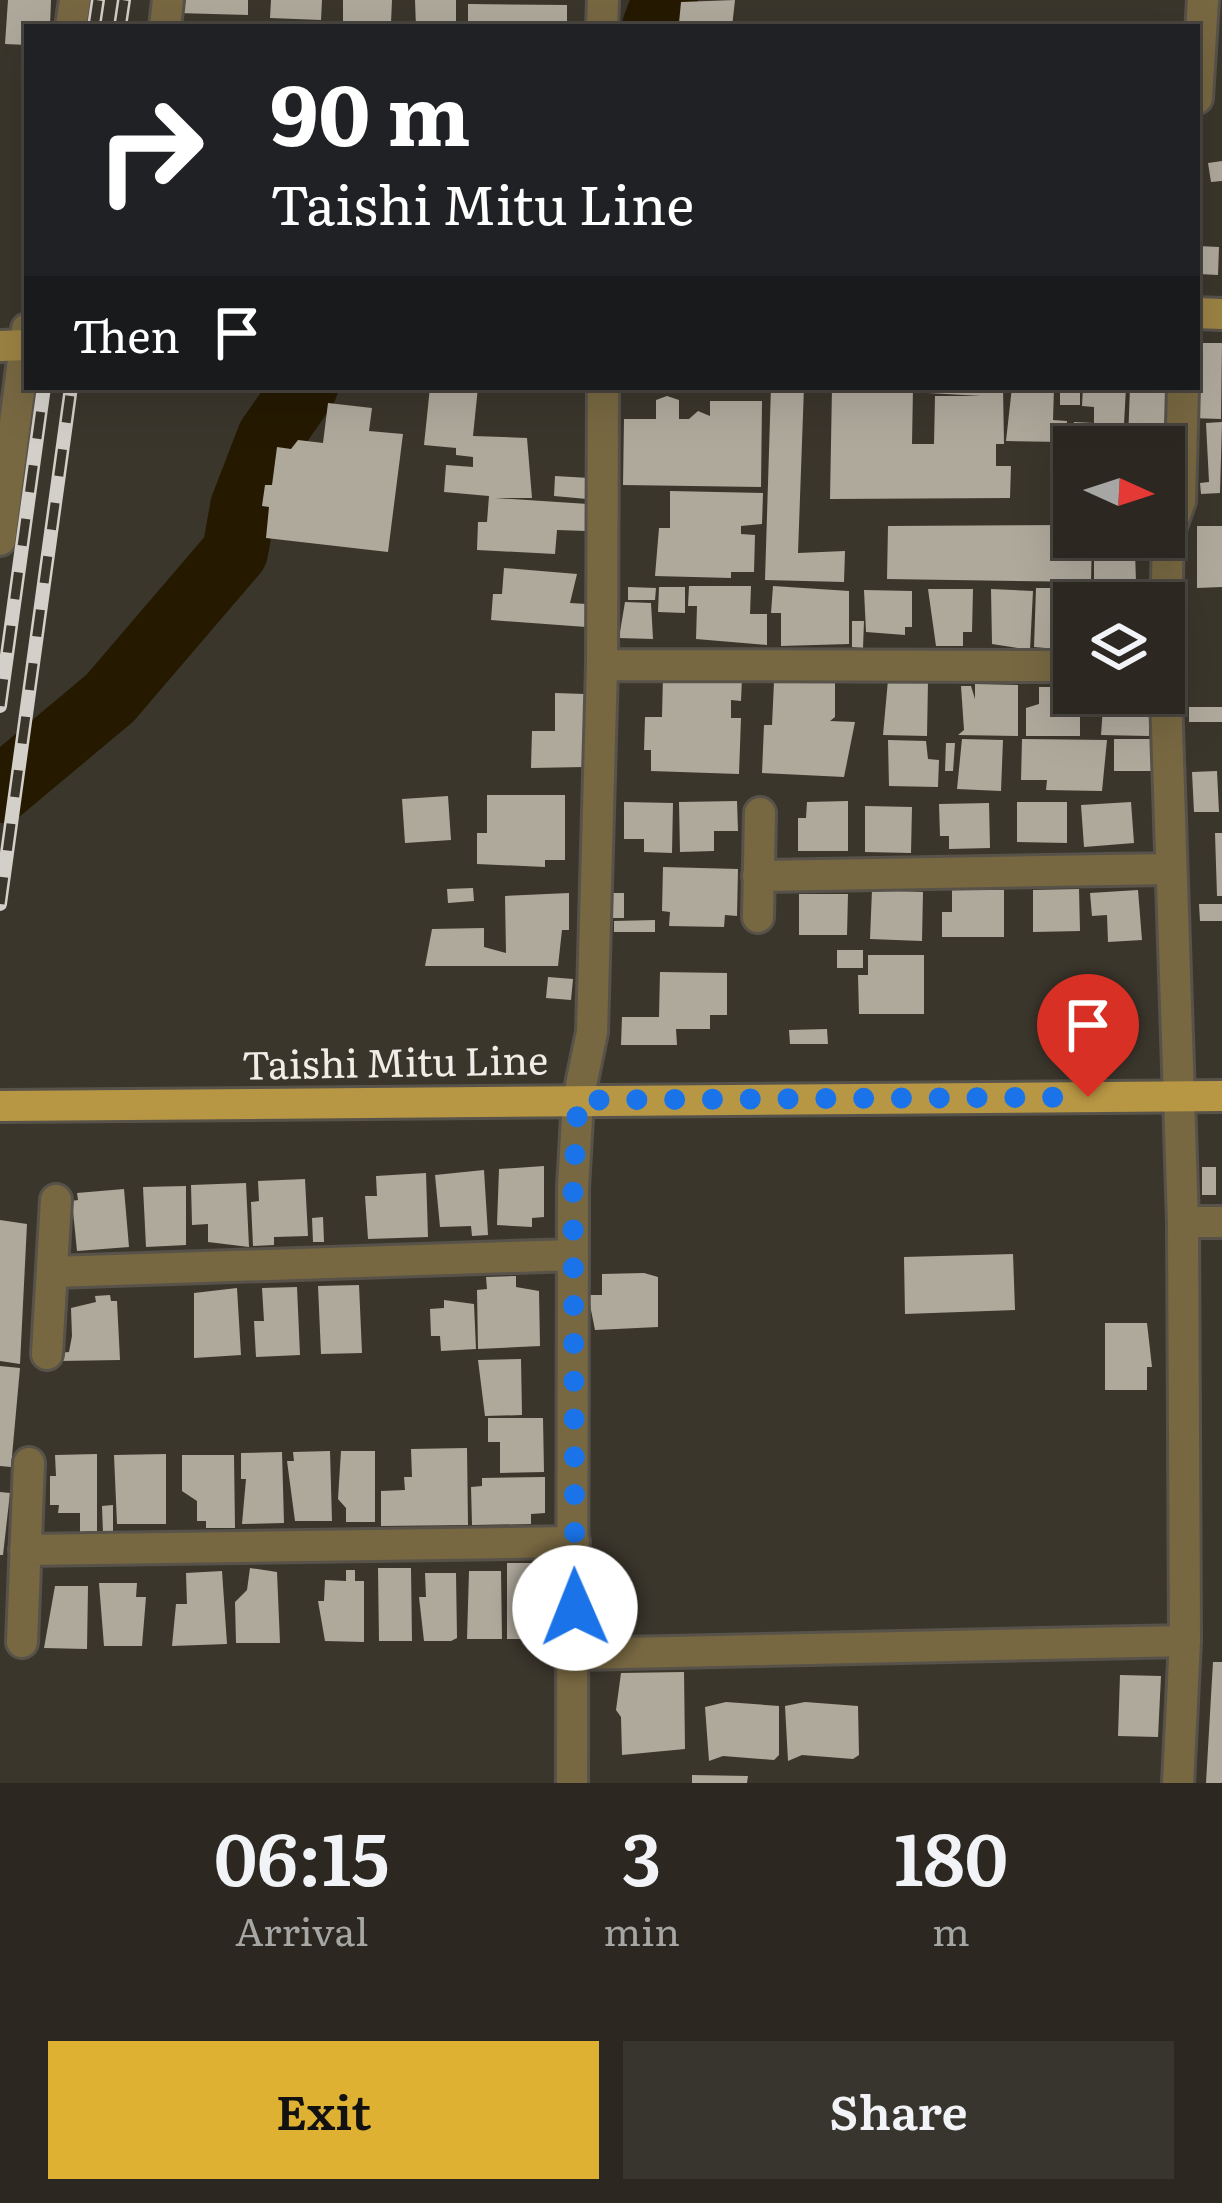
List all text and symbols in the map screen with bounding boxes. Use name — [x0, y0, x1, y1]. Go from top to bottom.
text: 90 m — [270, 47, 471, 172]
icon: right — [72, 72, 228, 228]
text: Taishi Mitu Line — [270, 161, 694, 242]
text: Then — [72, 300, 180, 367]
icon: arrive — [204, 300, 270, 366]
north arrow — [1053, 426, 1185, 558]
map controls — [1053, 426, 1185, 714]
button: layers — [1053, 582, 1185, 714]
pin — [1037, 974, 1139, 1097]
icon: arrive — [1055, 992, 1121, 1058]
street label: Taishi Mitu Line — [241, 1028, 549, 1092]
position arrow — [512, 1545, 638, 1671]
text: 06:15 — [214, 1801, 389, 1908]
text: 3 — [622, 1801, 662, 1908]
text: 180 — [894, 1801, 1008, 1908]
text: Arrival — [235, 1900, 368, 1958]
text: min — [603, 1900, 680, 1958]
text: m — [932, 1900, 970, 1958]
button: Exit — [48, 2041, 599, 2179]
button: Share — [623, 2041, 1174, 2179]

